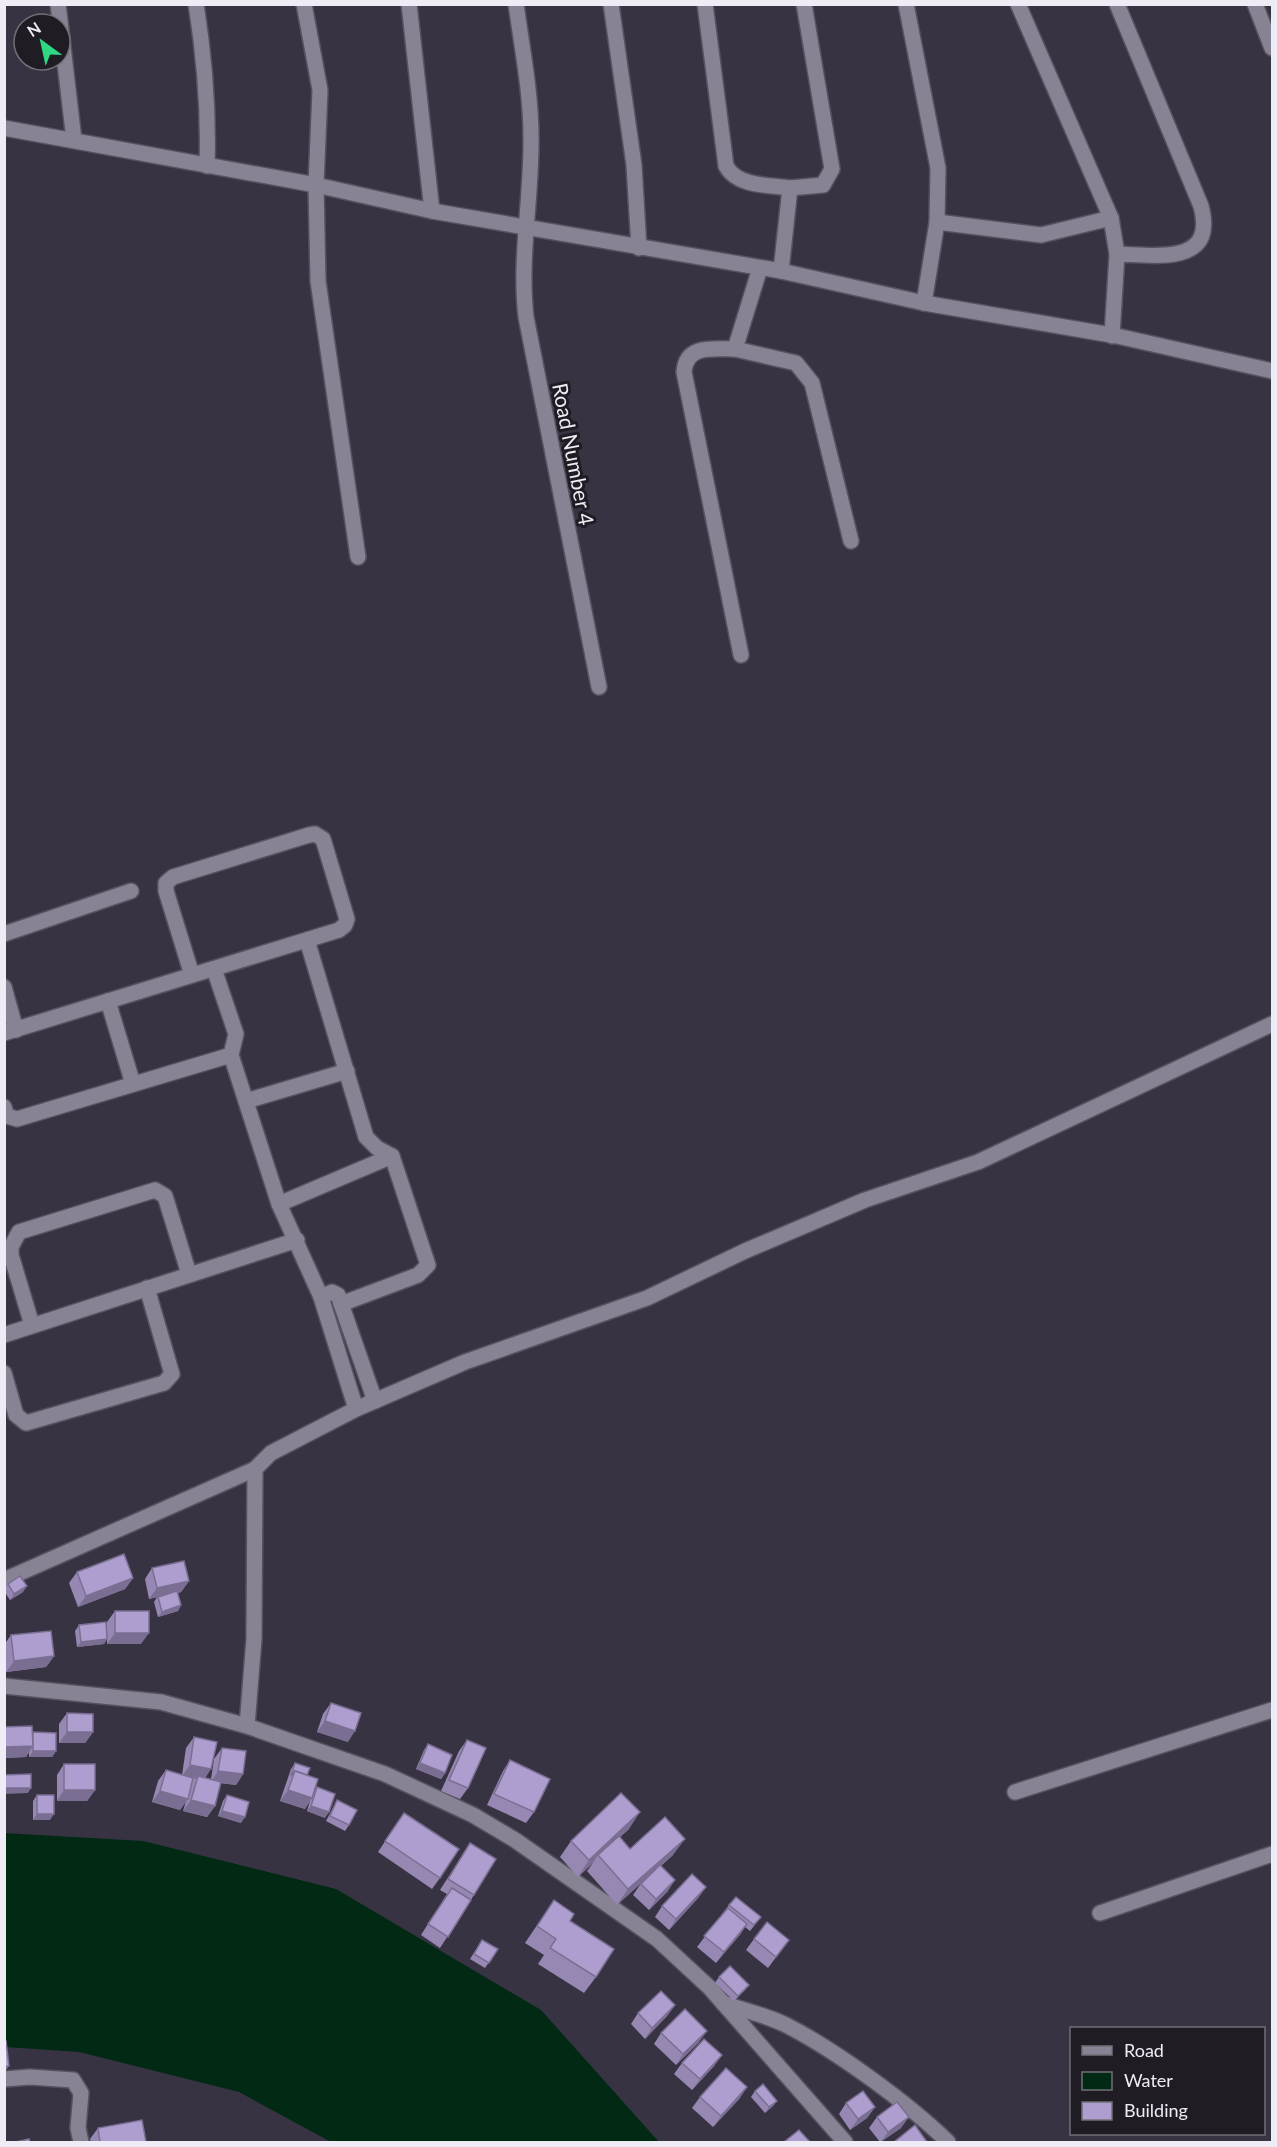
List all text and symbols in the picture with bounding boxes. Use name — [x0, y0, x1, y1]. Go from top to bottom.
north arrow — [12, 12, 72, 72]
text: N — [23, 18, 44, 40]
street label: Road Number 4 — [548, 381, 600, 527]
legend — [1070, 2027, 1265, 2135]
text: Road — [1124, 2039, 1164, 2061]
text: Water — [1124, 2069, 1173, 2091]
text: Building — [1124, 2099, 1188, 2121]

